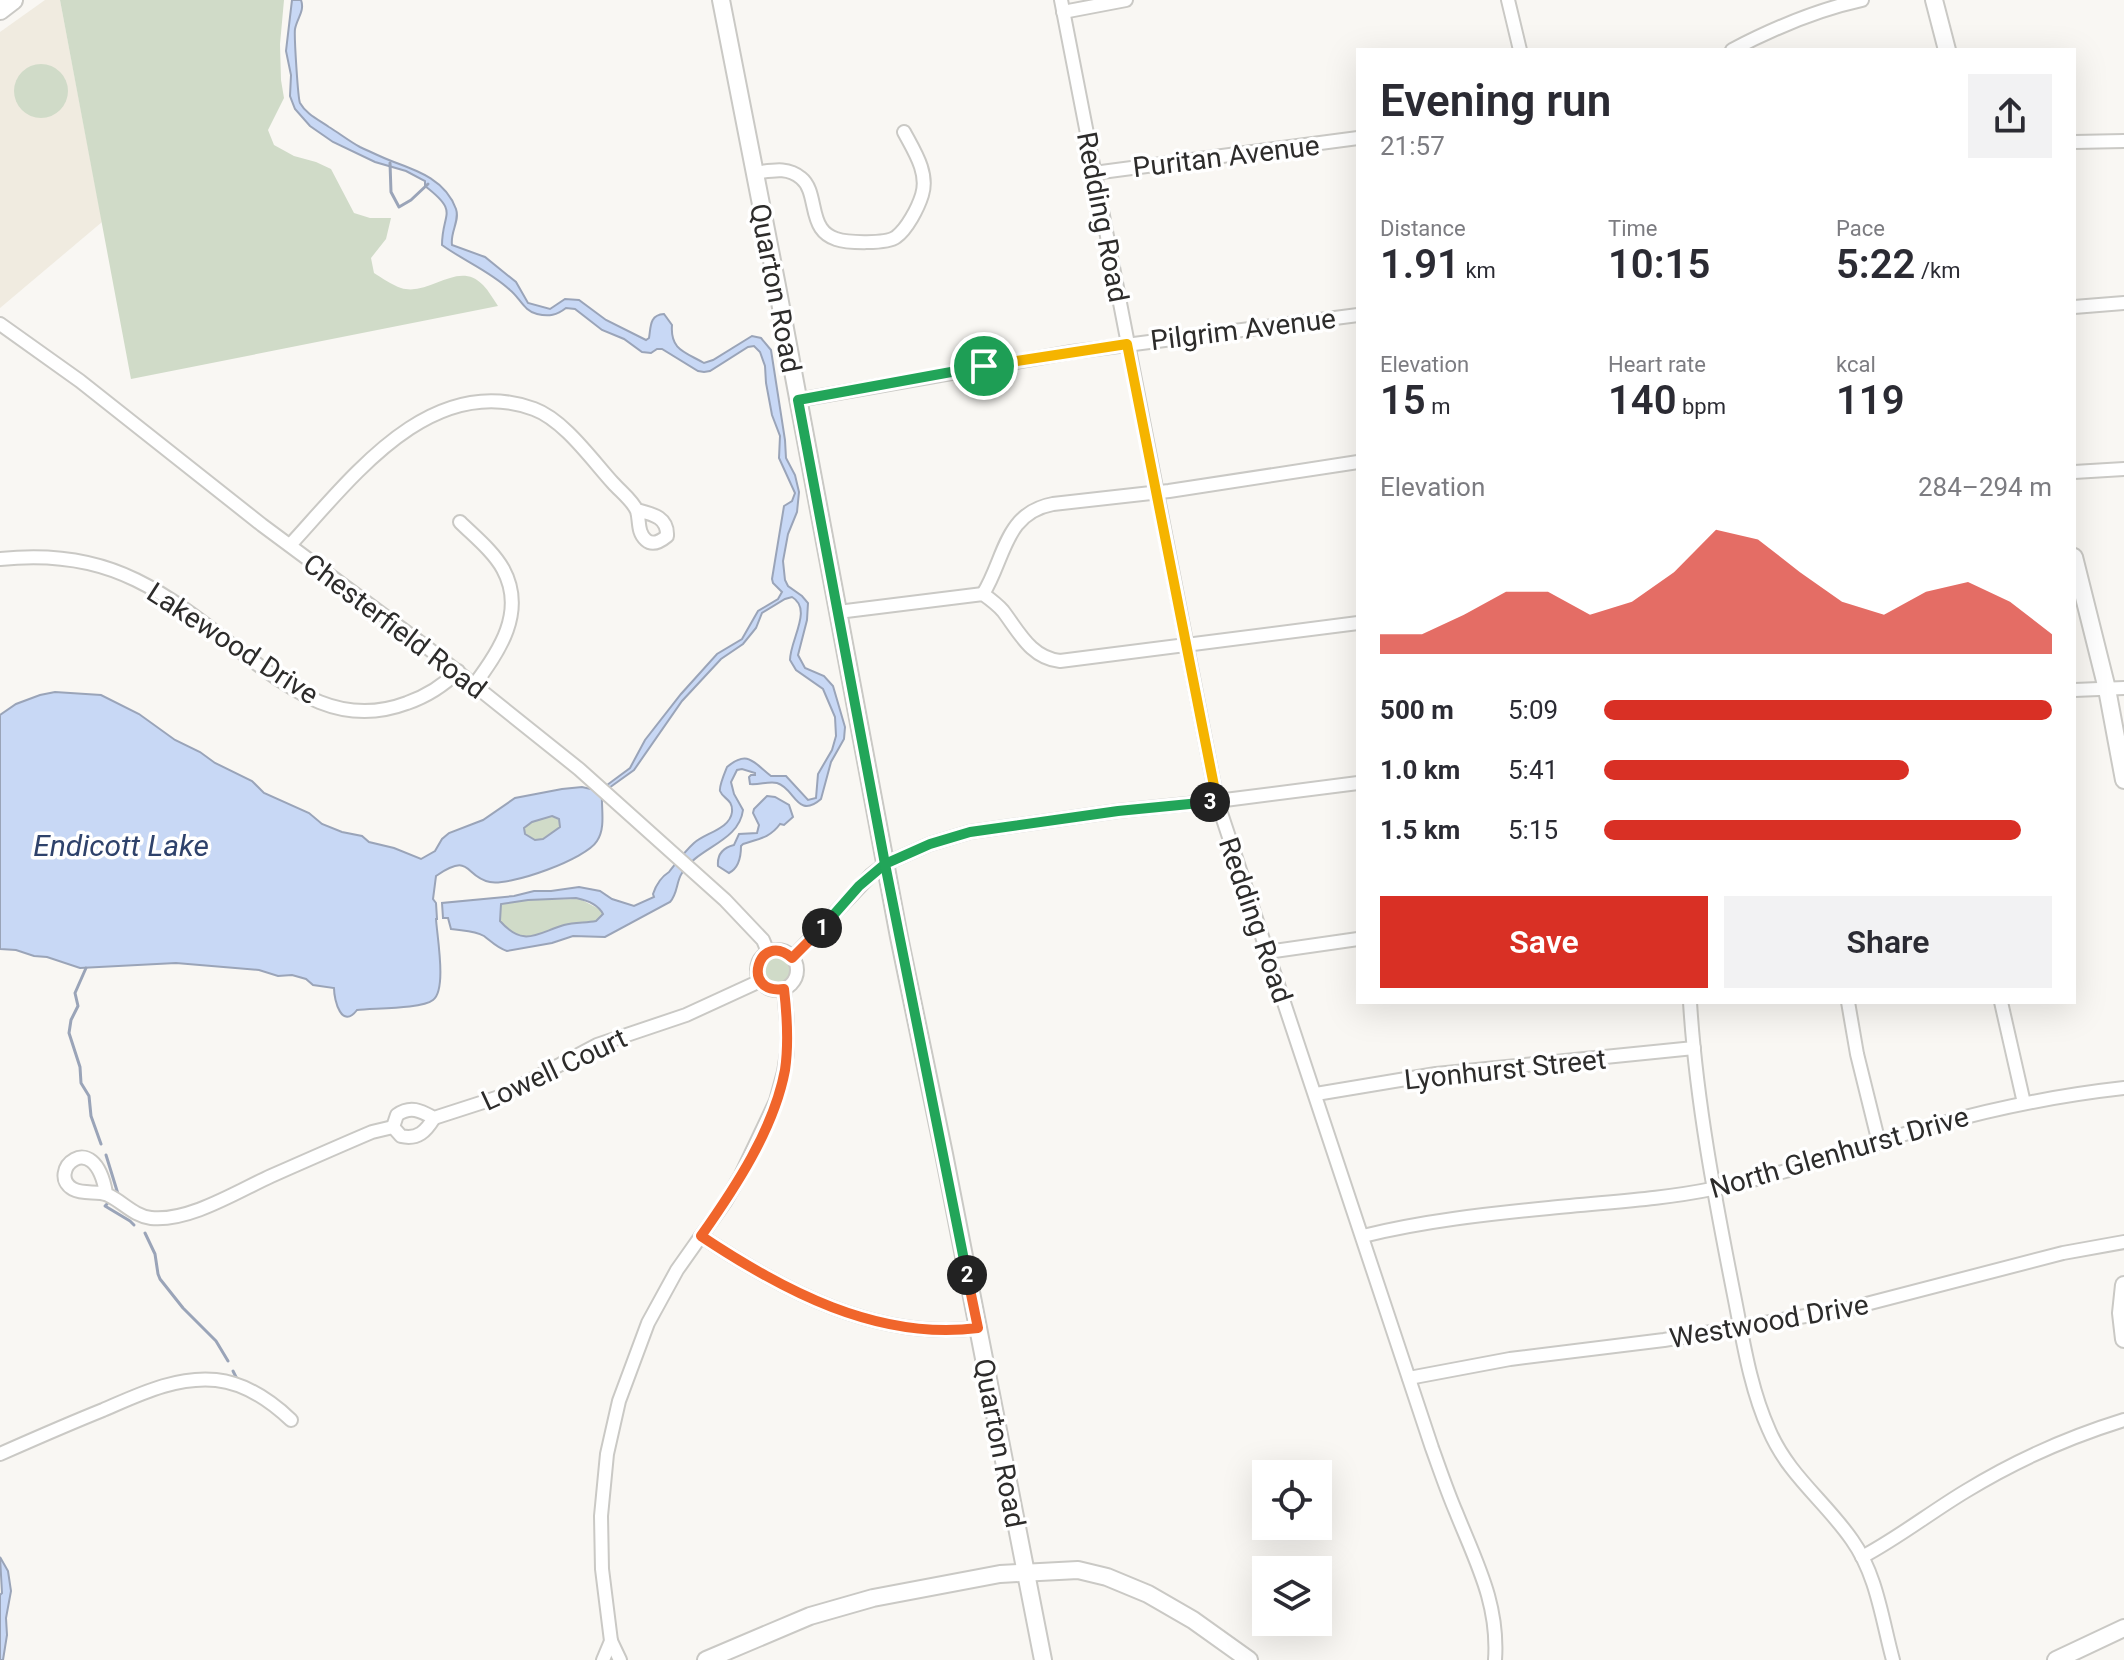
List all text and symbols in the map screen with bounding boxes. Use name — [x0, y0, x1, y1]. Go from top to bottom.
button: share — [1968, 74, 2052, 158]
text: Evening run — [1380, 75, 1611, 127]
street label: Redding Road — [1070, 129, 1135, 305]
street label: Puritan Avenue — [1131, 129, 1321, 184]
text: 21:57 — [1380, 131, 1445, 161]
street label: Quarton Road — [743, 201, 808, 375]
text: Distance — [1380, 216, 1466, 241]
text: Time — [1608, 216, 1657, 241]
text: Pace — [1836, 216, 1885, 241]
text: 1.91 — [1380, 241, 1460, 288]
text: 10:15 — [1608, 241, 1710, 288]
text: 5:22 — [1836, 241, 1915, 288]
text: km — [1460, 258, 1496, 283]
text: /km — [1915, 258, 1960, 283]
street label: Pilgrim Avenue — [1149, 302, 1338, 357]
pin — [950, 332, 1018, 400]
icon: arrive — [962, 344, 1006, 388]
text: Elevation — [1380, 352, 1469, 377]
text: Heart rate — [1608, 352, 1706, 377]
text: kcal — [1836, 352, 1876, 377]
text: 15 — [1380, 377, 1426, 424]
text: 140 — [1608, 377, 1677, 424]
text: 119 — [1836, 377, 1905, 424]
text: m — [1426, 394, 1450, 419]
text: bpm — [1677, 394, 1726, 419]
text: Elevation — [1380, 472, 1485, 502]
text: 284–294 m — [1918, 472, 2052, 502]
street label: Chesterfield Road — [297, 547, 493, 706]
street label: Lakewood Drive — [141, 576, 325, 711]
text: 500 m — [1380, 695, 1454, 725]
text: 5:09 — [1508, 695, 1558, 725]
text: 1.0 km — [1380, 755, 1460, 785]
text: 5:41 — [1508, 755, 1558, 785]
pin: 3 — [1190, 782, 1230, 822]
text: 3 — [1204, 789, 1216, 814]
text: 1.5 km — [1380, 815, 1460, 845]
text: 5:15 — [1508, 815, 1558, 845]
water label: Endicott Lake — [33, 828, 209, 863]
street label: Redding Road — [1212, 833, 1299, 1007]
button: Save — [1380, 896, 1708, 988]
button: Share — [1724, 896, 2052, 988]
pin: 1 — [802, 908, 842, 948]
text: 1 — [816, 915, 828, 940]
street label: Lowell Court — [476, 1021, 632, 1117]
street label: Lyonhurst Street — [1403, 1043, 1607, 1096]
street label: North Glenhurst Drive — [1706, 1100, 1972, 1205]
pin: 2 — [947, 1255, 987, 1295]
text: 2 — [961, 1262, 973, 1287]
street label: Westwood Drive — [1667, 1288, 1871, 1355]
street label: Quarton Road — [967, 1356, 1032, 1530]
map controls — [1252, 1460, 1332, 1636]
button: locate — [1252, 1460, 1332, 1540]
button: layers — [1252, 1556, 1332, 1636]

